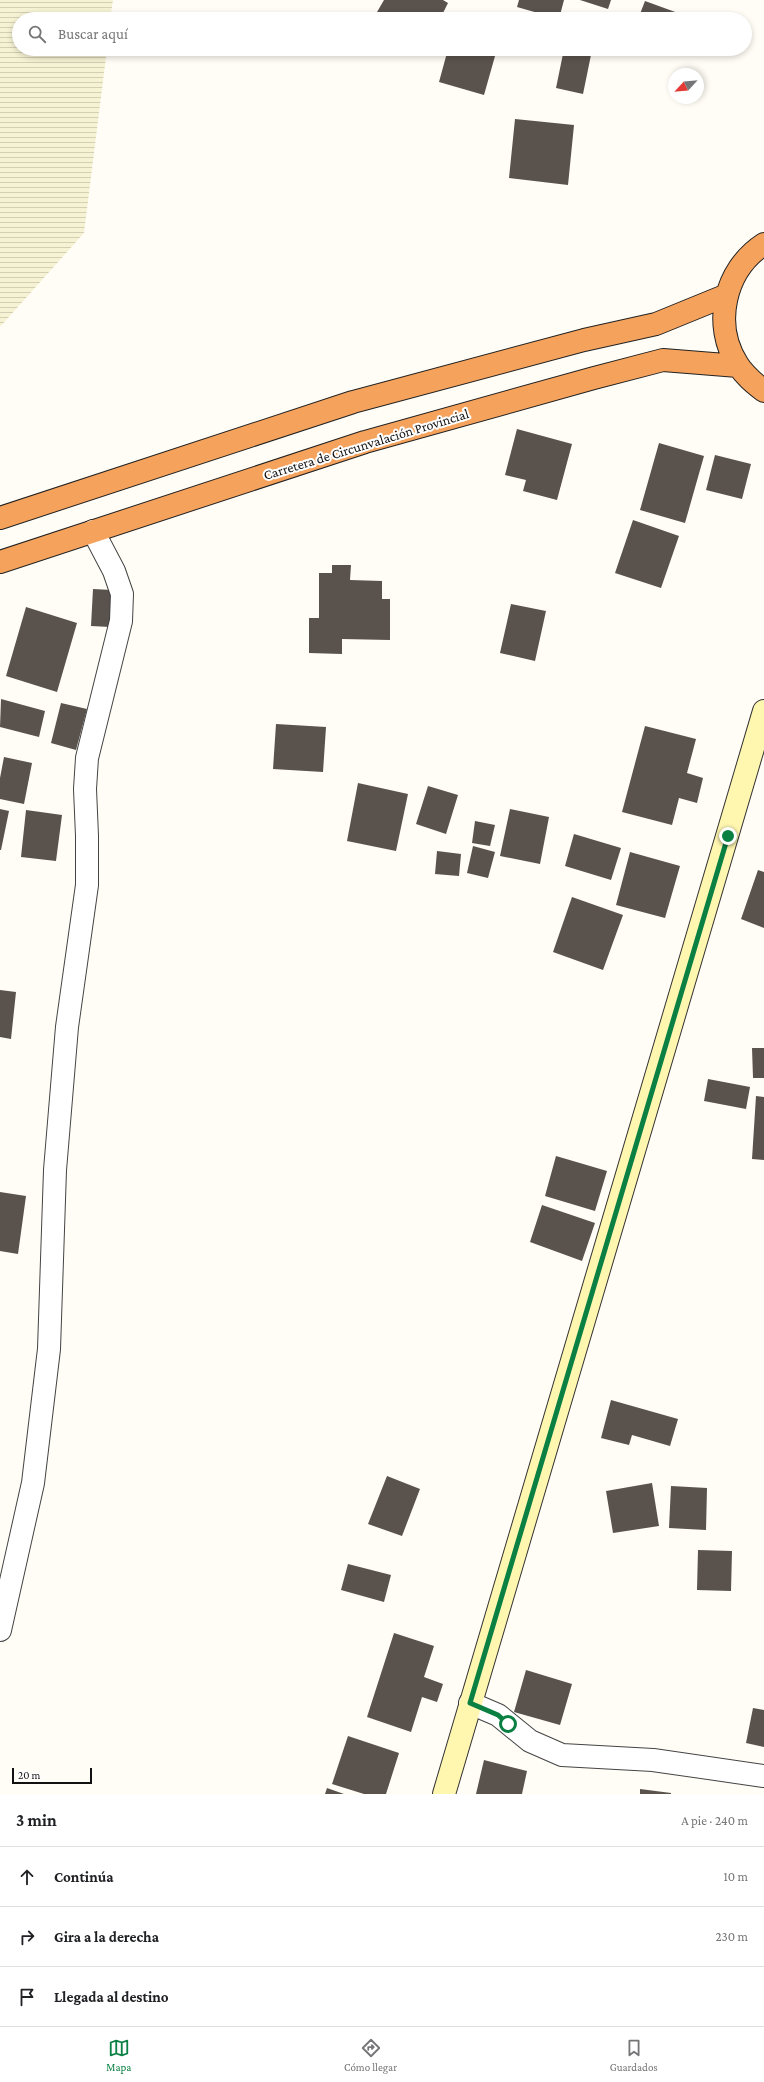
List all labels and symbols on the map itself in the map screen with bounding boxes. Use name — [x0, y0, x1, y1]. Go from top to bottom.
north arrow — [668, 68, 704, 104]
street label: Carretera de Circunvalación Provincial — [261, 405, 471, 483]
route end — [719, 827, 737, 845]
route start — [499, 1715, 517, 1733]
scale bar — [12, 1766, 92, 1785]

